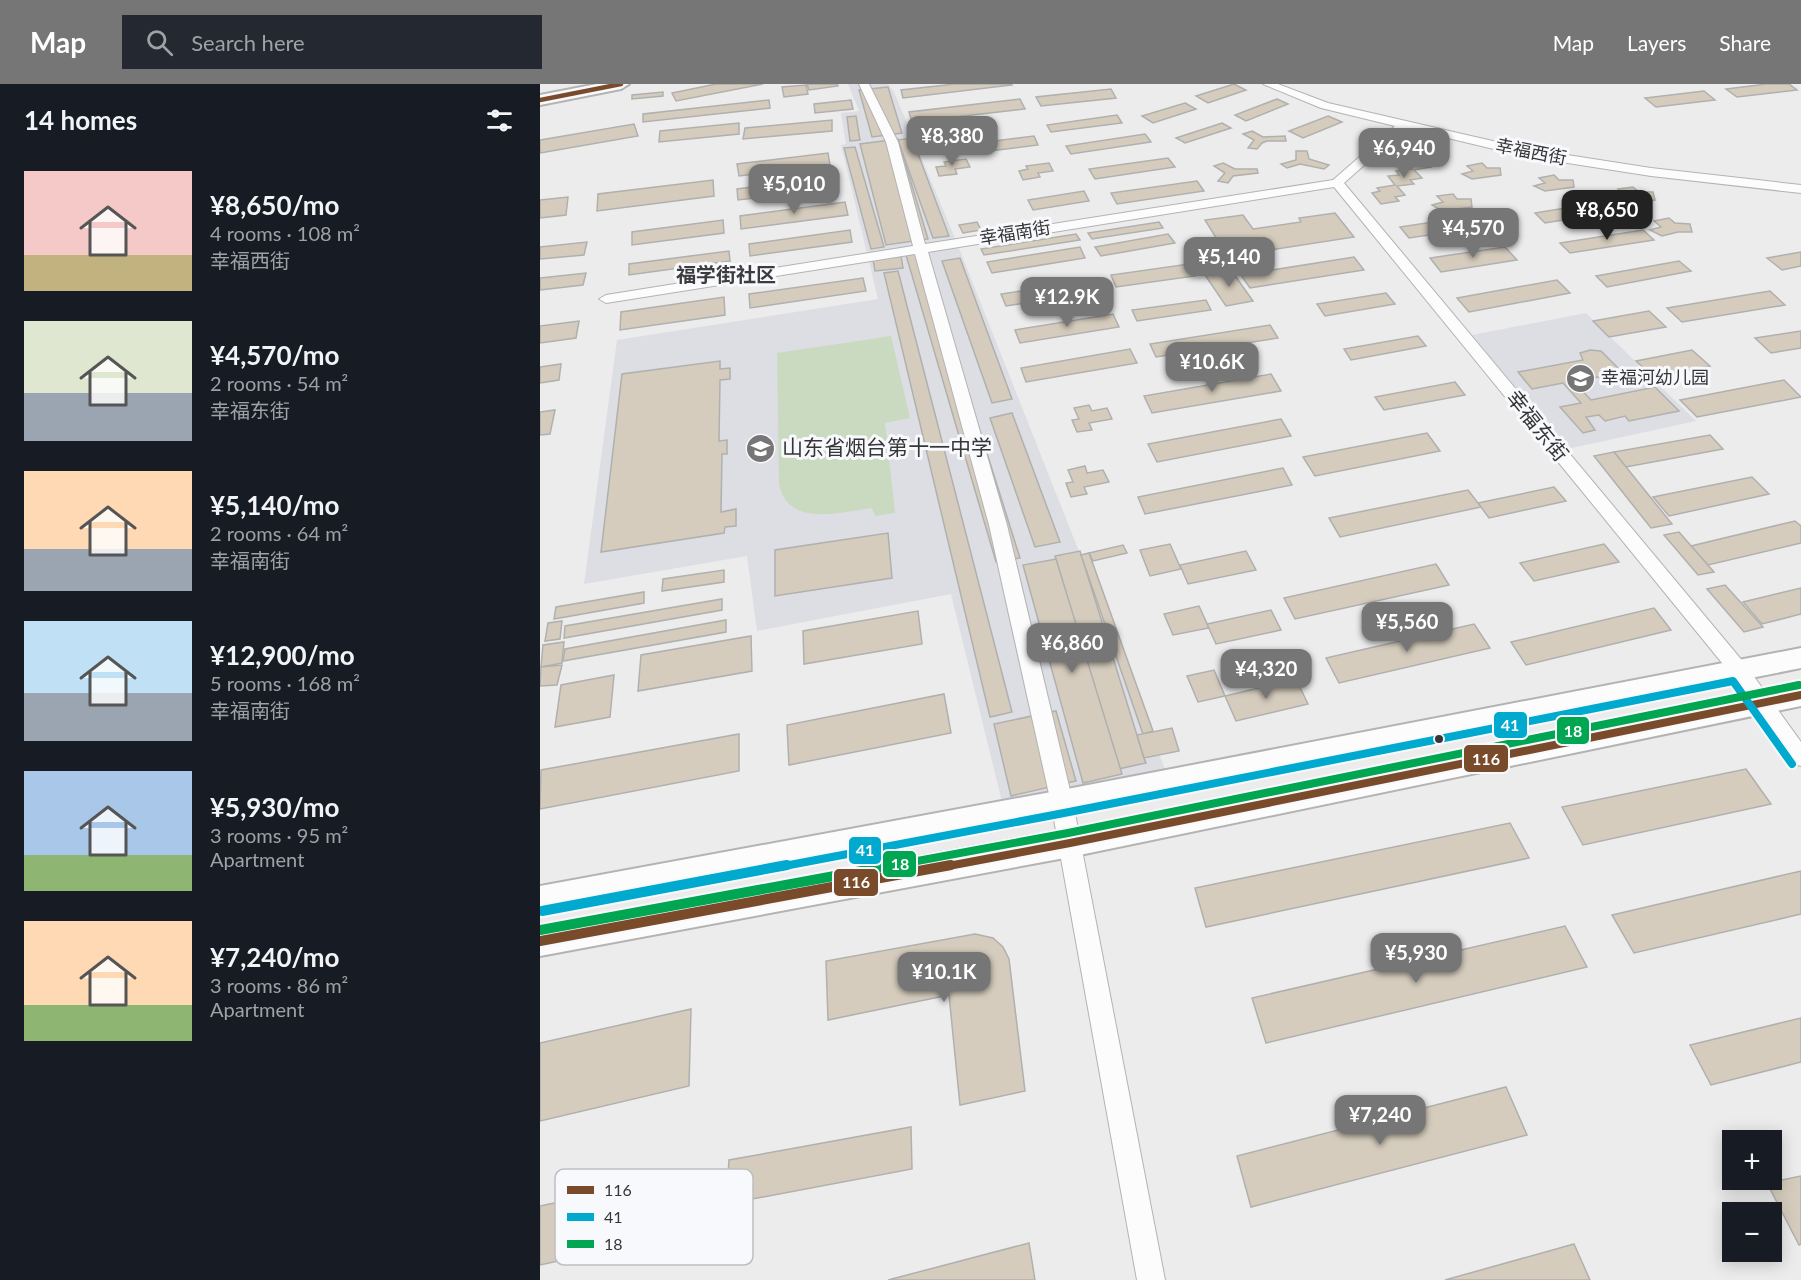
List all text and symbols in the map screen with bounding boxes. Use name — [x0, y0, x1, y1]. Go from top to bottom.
search box — [122, 15, 542, 69]
text: Map — [30, 25, 86, 59]
icon: search — [143, 26, 176, 59]
text: Search here — [191, 29, 305, 56]
text: Map — [1553, 30, 1594, 55]
text: Layers — [1627, 30, 1686, 55]
text: Share — [1719, 30, 1771, 55]
text: 14 homes — [24, 104, 137, 136]
icon: filters — [483, 104, 516, 137]
pin: ¥8,380 — [903, 116, 1001, 167]
text: ¥8,380 — [921, 123, 983, 147]
pin: ¥6,940 — [1355, 128, 1453, 179]
street label: 幸福西街 — [1494, 133, 1569, 169]
text: ¥6,940 — [1373, 135, 1435, 159]
pin: ¥5,010 — [745, 164, 843, 215]
text: ¥5,010 — [763, 171, 825, 195]
text: ¥8,650/mo — [210, 189, 340, 221]
pin: ¥8,650 — [1558, 190, 1656, 241]
icon: home — [72, 195, 144, 267]
text: ¥8,650 — [1576, 197, 1638, 221]
pin: ¥4,570 — [1424, 208, 1522, 259]
text: ¥4,570 — [1442, 215, 1504, 239]
street label: 幸福南街 — [978, 216, 1052, 249]
text: 4 rooms · 108 m² — [210, 221, 360, 245]
pin: ¥5,140 — [1180, 237, 1278, 288]
text: ¥5,140 — [1198, 244, 1260, 268]
text: 幸福西街 — [210, 248, 290, 272]
district label: 福学街社区 — [676, 262, 776, 286]
pin: ¥12.9K — [1018, 277, 1116, 328]
text: ¥12.9K — [1035, 284, 1099, 308]
text: ¥4,570/mo — [210, 339, 340, 371]
pin: ¥10.6K — [1163, 342, 1261, 393]
icon: home — [72, 345, 144, 417]
text: ¥10.6K — [1180, 349, 1244, 373]
school or university icon: 幸福河幼儿园 — [1564, 362, 1596, 394]
place label: 幸福河幼儿园 — [1601, 366, 1709, 388]
text: 2 rooms · 54 m² — [210, 371, 348, 395]
street label: 幸福东街 — [1502, 385, 1574, 466]
text: 幸福东街 — [210, 398, 290, 422]
school or university icon: 山东省烟台第十一中学 — [745, 432, 777, 464]
place label: 山东省烟台第十一中学 — [782, 434, 992, 459]
text: ¥5,140/mo — [210, 489, 340, 521]
icon: home — [72, 495, 144, 567]
text: 2 rooms · 64 m² — [210, 521, 348, 545]
text: 幸福南街 — [210, 548, 290, 572]
pin: ¥5,560 — [1358, 602, 1456, 653]
text: ¥5,560 — [1376, 609, 1438, 633]
pin: ¥6,860 — [1023, 623, 1121, 674]
text: ¥6,860 — [1041, 630, 1103, 654]
text: ¥12,900/mo — [210, 639, 355, 671]
icon: home — [72, 645, 144, 717]
pin: ¥4,320 — [1217, 649, 1315, 700]
text: ¥4,320 — [1235, 656, 1297, 680]
text: 5 rooms · 168 m² — [210, 671, 360, 695]
text: 幸福南街 — [210, 698, 290, 722]
line badge: 41 — [1493, 711, 1528, 739]
text: 41 — [1501, 715, 1519, 734]
line badge: 18 — [1556, 716, 1590, 745]
text: 18 — [1564, 721, 1582, 740]
unlabelled marker — [1433, 733, 1445, 745]
line badge: 116 — [1463, 744, 1509, 773]
text: 116 — [1472, 749, 1500, 768]
text: ¥5,930/mo — [210, 791, 340, 823]
icon: home — [72, 795, 144, 867]
text: 3 rooms · 95 m² — [210, 823, 348, 847]
line badge: 41 — [848, 836, 882, 865]
text: 41 — [856, 840, 874, 859]
text: Apartment — [210, 847, 304, 871]
line badge: 18 — [882, 850, 917, 878]
text: 18 — [891, 854, 909, 873]
line badge: 116 — [833, 868, 879, 897]
text: 116 — [842, 872, 870, 891]
pin: ¥5,930 — [1367, 933, 1465, 984]
text: ¥5,930 — [1385, 940, 1447, 964]
text: ¥7,240/mo — [210, 941, 340, 973]
icon: home — [72, 945, 144, 1017]
pin: ¥10.1K — [895, 952, 993, 1003]
text: ¥10.1K — [912, 959, 976, 983]
text: 3 rooms · 86 m² — [210, 973, 348, 997]
text: Apartment — [210, 997, 304, 1021]
pin: ¥7,240 — [1331, 1095, 1429, 1146]
text: ¥7,240 — [1349, 1102, 1411, 1126]
map controls — [1722, 1130, 1782, 1262]
button: + — [1722, 1130, 1782, 1190]
legend — [555, 1169, 753, 1265]
text: 116 — [604, 1180, 632, 1199]
button: − — [1722, 1202, 1782, 1262]
text: 41 — [604, 1207, 623, 1226]
text: 18 — [604, 1234, 623, 1253]

